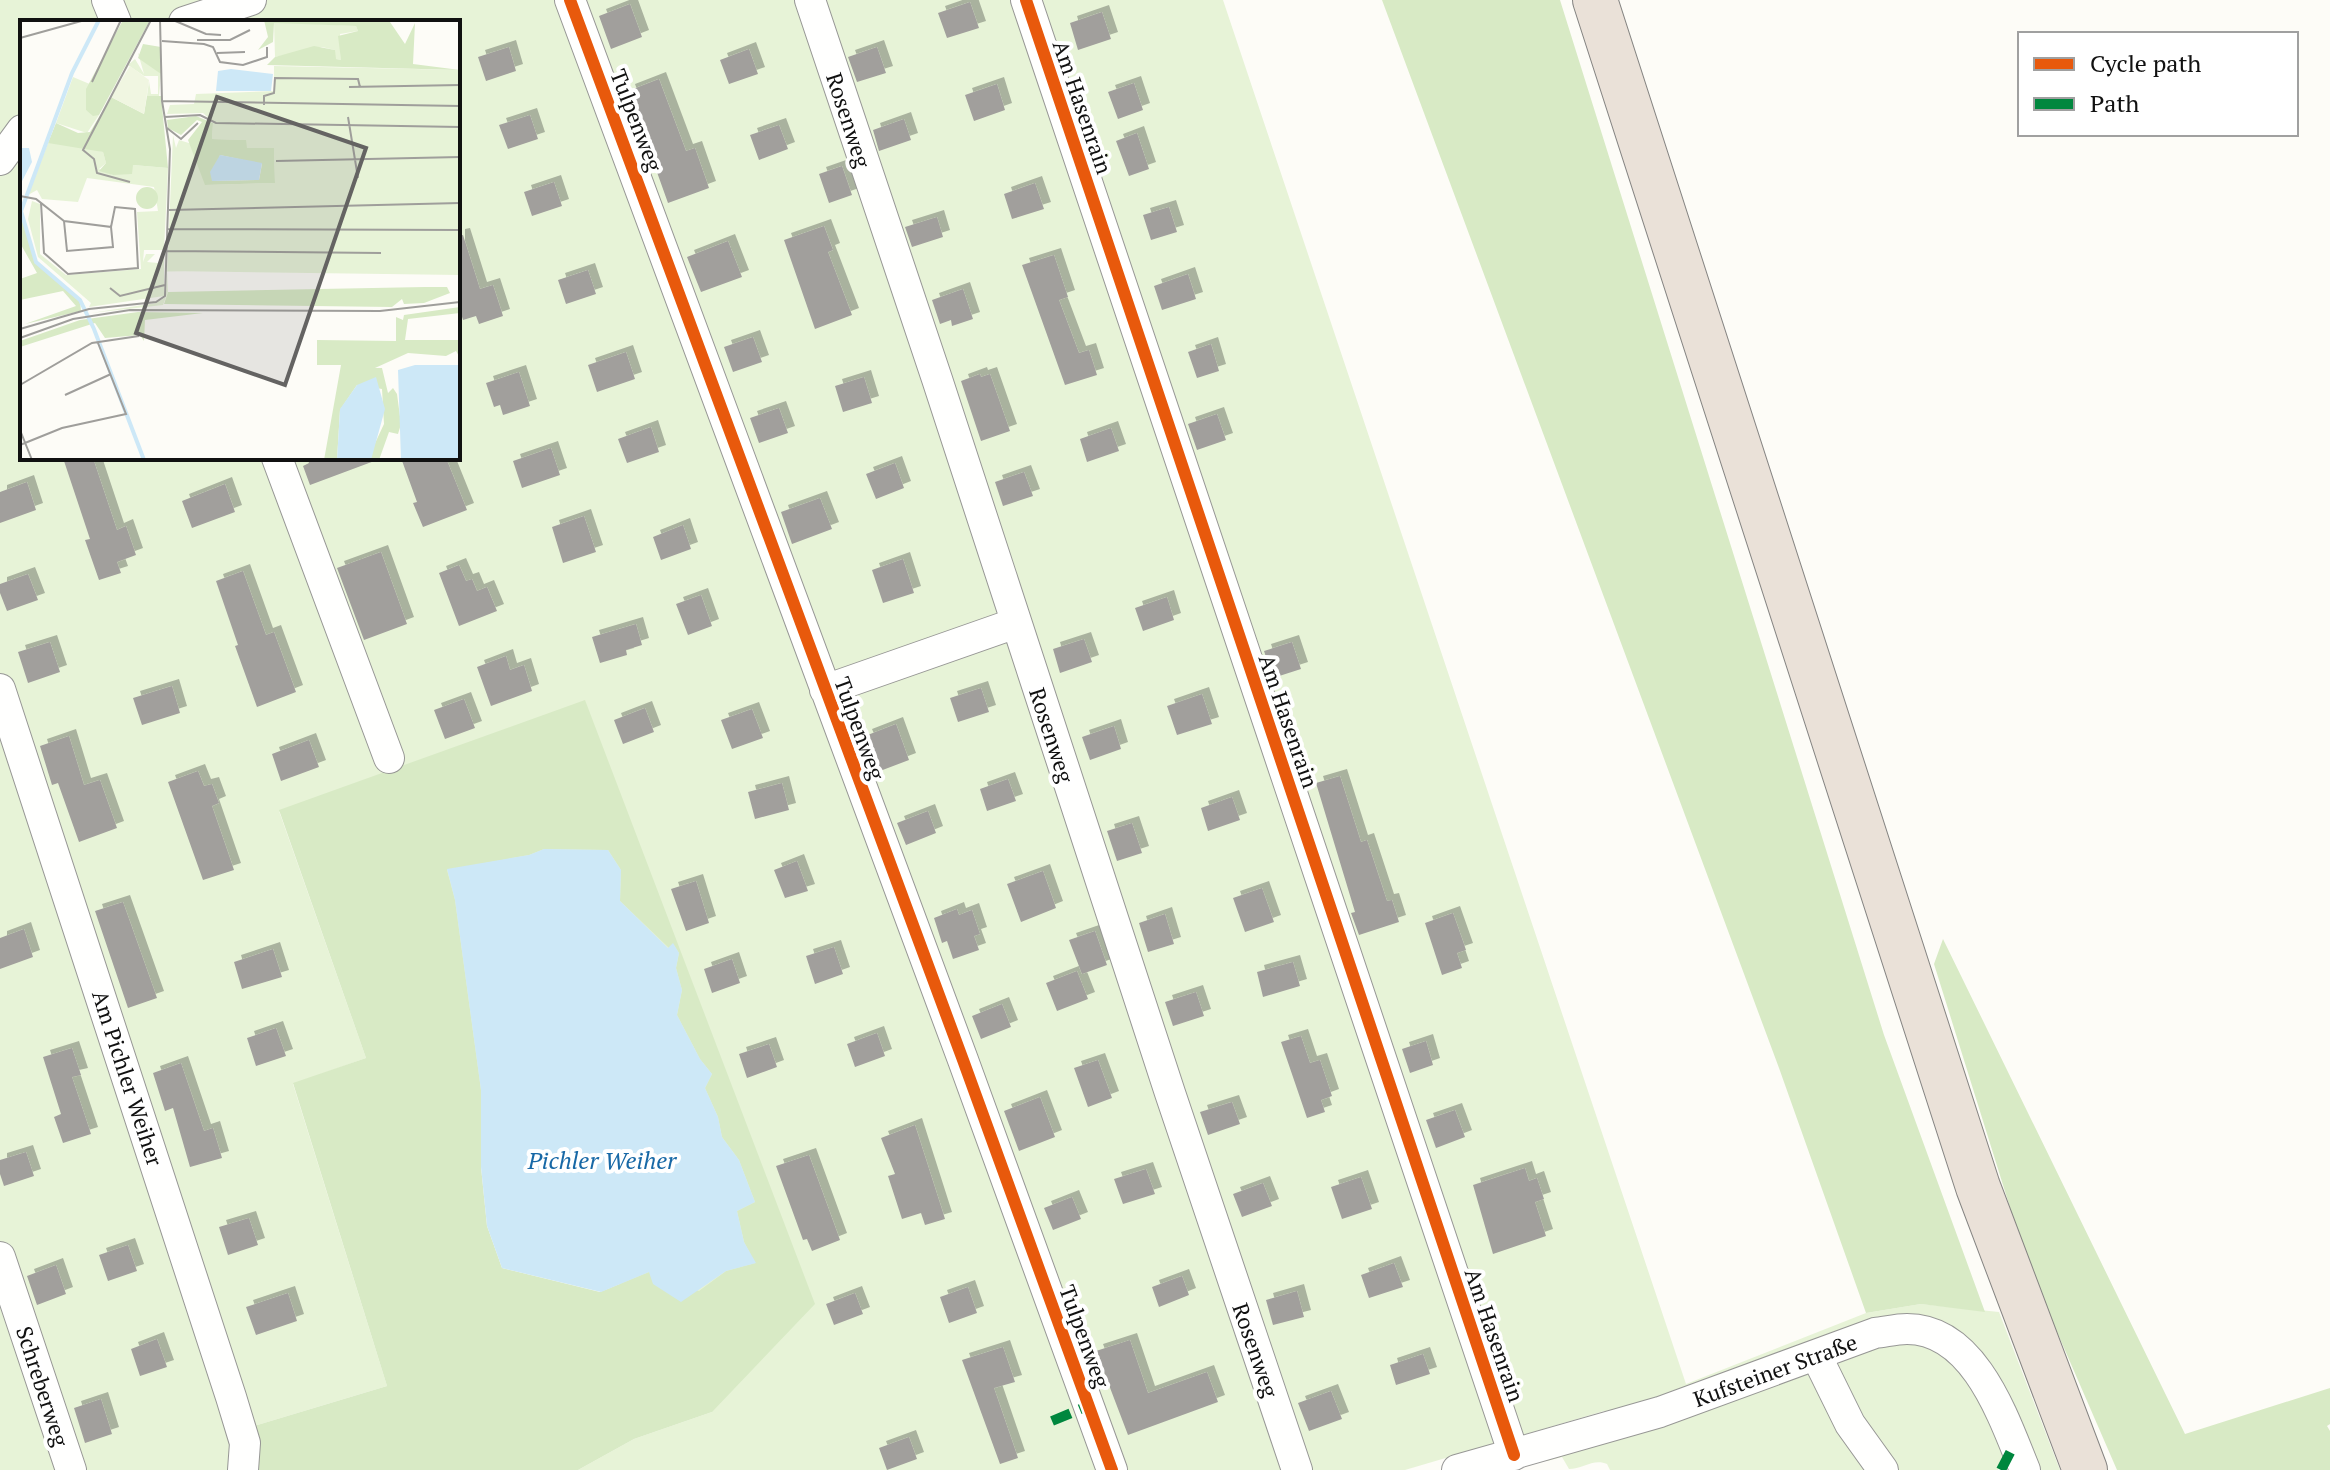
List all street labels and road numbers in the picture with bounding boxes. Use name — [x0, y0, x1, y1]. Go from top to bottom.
street label: Am Hasenrain — [1047, 36, 1119, 178]
street label: Tulpenweg — [604, 65, 670, 176]
street label: Rosenweg — [820, 69, 878, 171]
street label: Am Hasenrain — [1253, 650, 1325, 792]
street label: Tulpenweg — [828, 673, 892, 784]
street label: Rosenweg — [1023, 684, 1081, 786]
street label: Am Pichler Weiher — [86, 987, 170, 1170]
street label: Am Hasenrain — [1459, 1264, 1531, 1406]
street label: Tulpenweg — [1053, 1281, 1117, 1392]
street label: Rosenweg — [1226, 1299, 1286, 1401]
street label: Schreberweg — [10, 1322, 76, 1450]
street label: Kufsteiner Straße — [1689, 1327, 1861, 1413]

